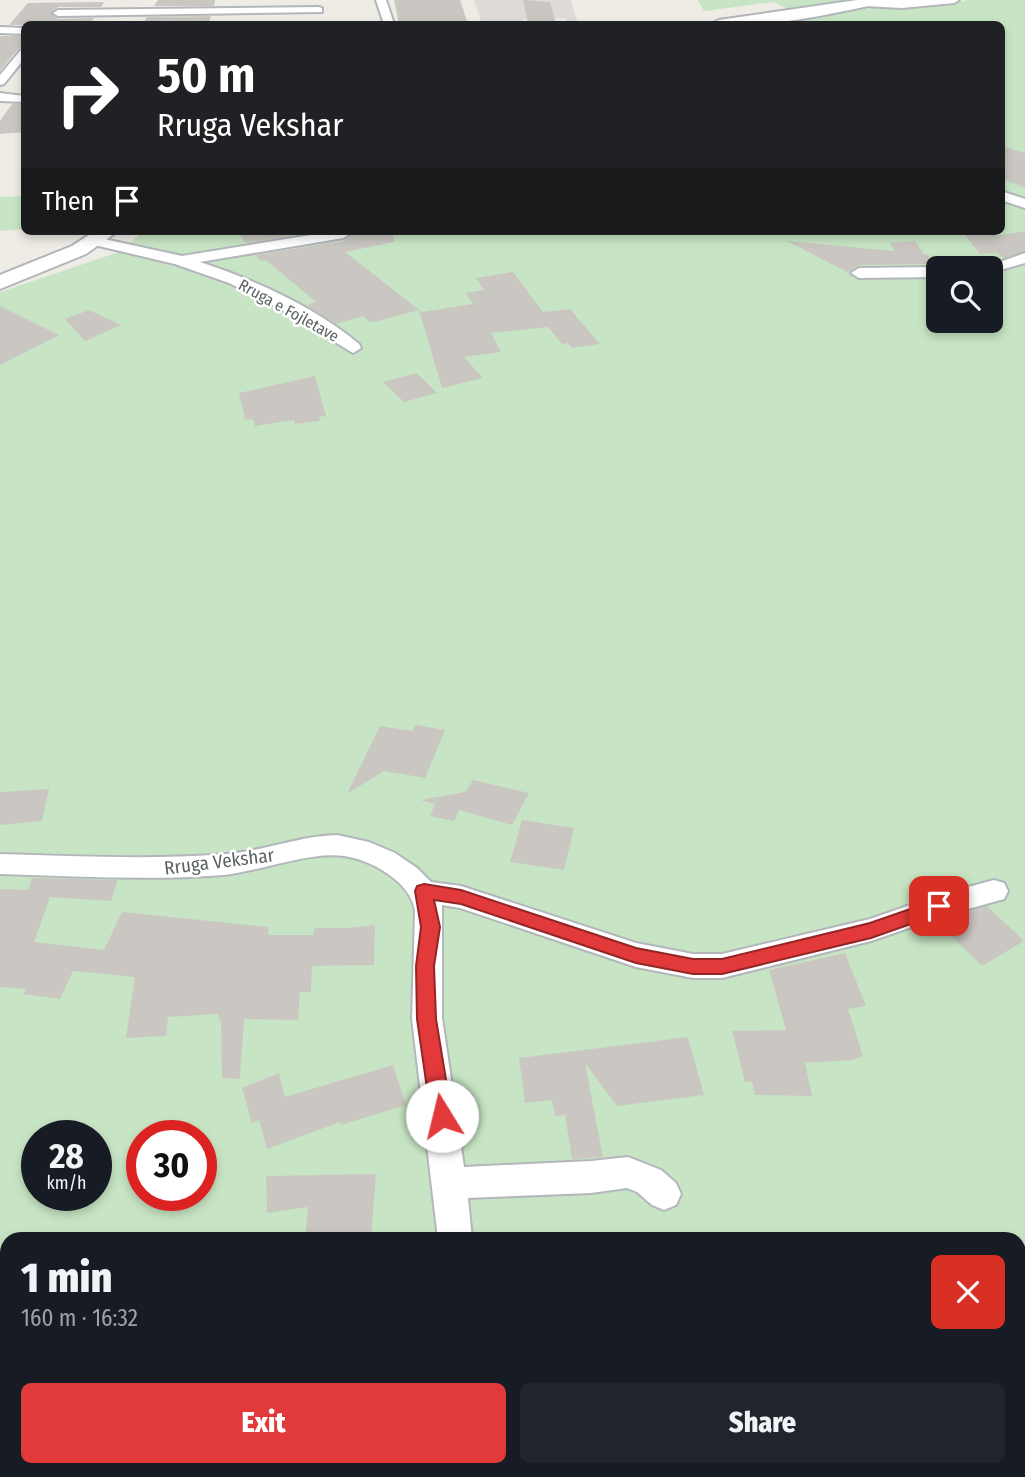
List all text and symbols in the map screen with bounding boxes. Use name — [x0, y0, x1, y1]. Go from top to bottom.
text: 50 m — [157, 46, 255, 105]
icon: right — [42, 49, 133, 140]
text: Rruga Vekshar — [157, 106, 343, 144]
icon: arrive — [108, 182, 146, 220]
text: Then — [42, 186, 94, 217]
map controls — [926, 256, 1003, 333]
button: search — [926, 256, 1003, 333]
street label: Rruga e Fojletave — [235, 275, 342, 346]
street label: Rruga Vekshar — [163, 843, 276, 880]
pin — [909, 876, 969, 936]
icon: arrive — [920, 887, 958, 925]
position arrow — [405, 1079, 479, 1153]
speed limit sign: 30 — [126, 1120, 217, 1211]
text: 28 — [49, 1135, 84, 1177]
text: km/h — [46, 1172, 87, 1194]
text: 1 min — [21, 1253, 112, 1303]
button: close — [931, 1255, 1005, 1329]
text: 160 m · 16:32 — [21, 1304, 138, 1332]
button: Exit — [21, 1383, 506, 1463]
button: Share — [520, 1383, 1005, 1463]

